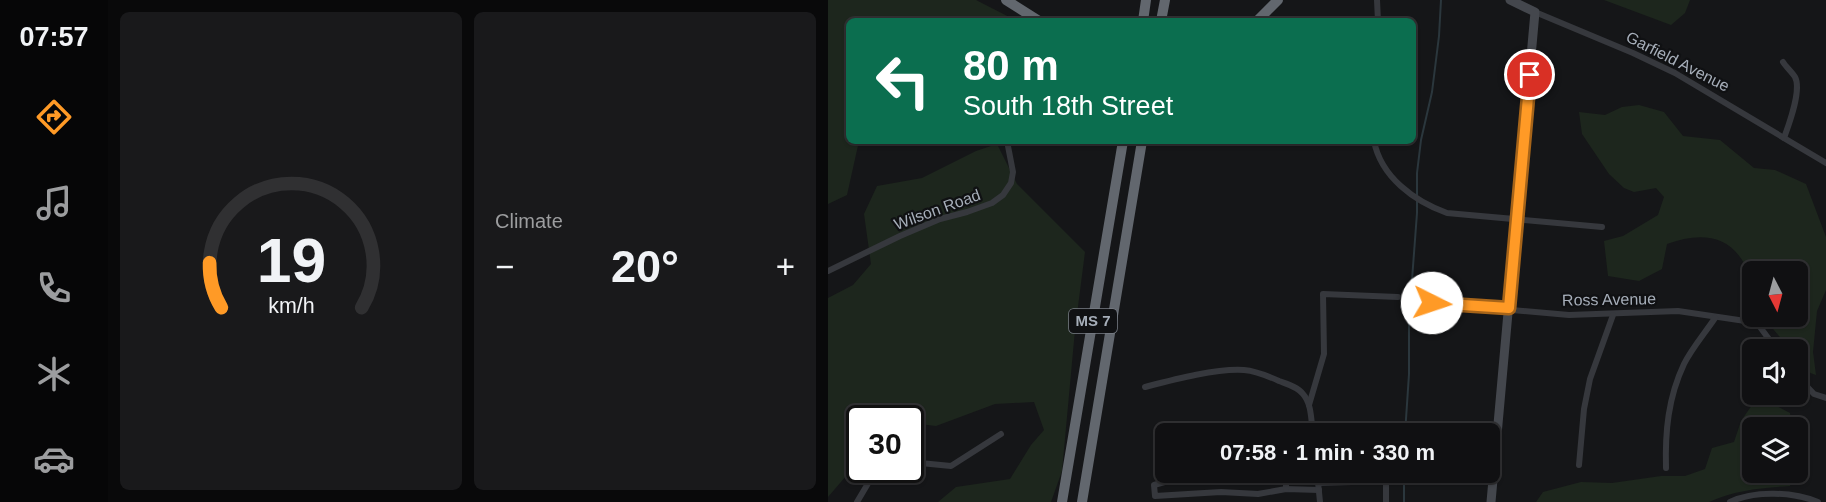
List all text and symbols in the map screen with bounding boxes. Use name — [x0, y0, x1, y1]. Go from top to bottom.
text: 07:57 — [19, 22, 89, 52]
street label: Garfield Avenue — [1623, 28, 1732, 95]
icon: left — [864, 42, 942, 120]
text: 80 m — [963, 42, 1059, 89]
pin — [1504, 49, 1555, 100]
icon: arrive — [1513, 58, 1546, 91]
text: South 18th Street — [963, 91, 1173, 121]
icon: directions — [33, 96, 75, 138]
icon: music — [33, 182, 75, 224]
street label: Wilson Road — [892, 186, 983, 233]
text: Climate — [495, 210, 563, 232]
text: 19 — [256, 226, 326, 295]
text: 20° — [611, 241, 679, 292]
text: − — [495, 248, 514, 285]
text: + — [776, 248, 795, 285]
north arrow — [1742, 261, 1808, 327]
map controls — [1742, 261, 1808, 483]
icon: phone — [33, 267, 75, 309]
position arrow — [1400, 271, 1464, 335]
street label: Ross Avenue — [1562, 290, 1656, 309]
text: km/h — [268, 294, 314, 318]
road number: MS 7 — [1069, 309, 1117, 333]
button: sound — [1742, 339, 1808, 405]
icon: climate — [33, 353, 75, 395]
speed limit sign: 30 — [846, 405, 924, 483]
button: layers — [1742, 417, 1808, 483]
icon: car — [33, 438, 75, 480]
text: 07:58 · 1 min · 330 m — [1220, 440, 1435, 465]

